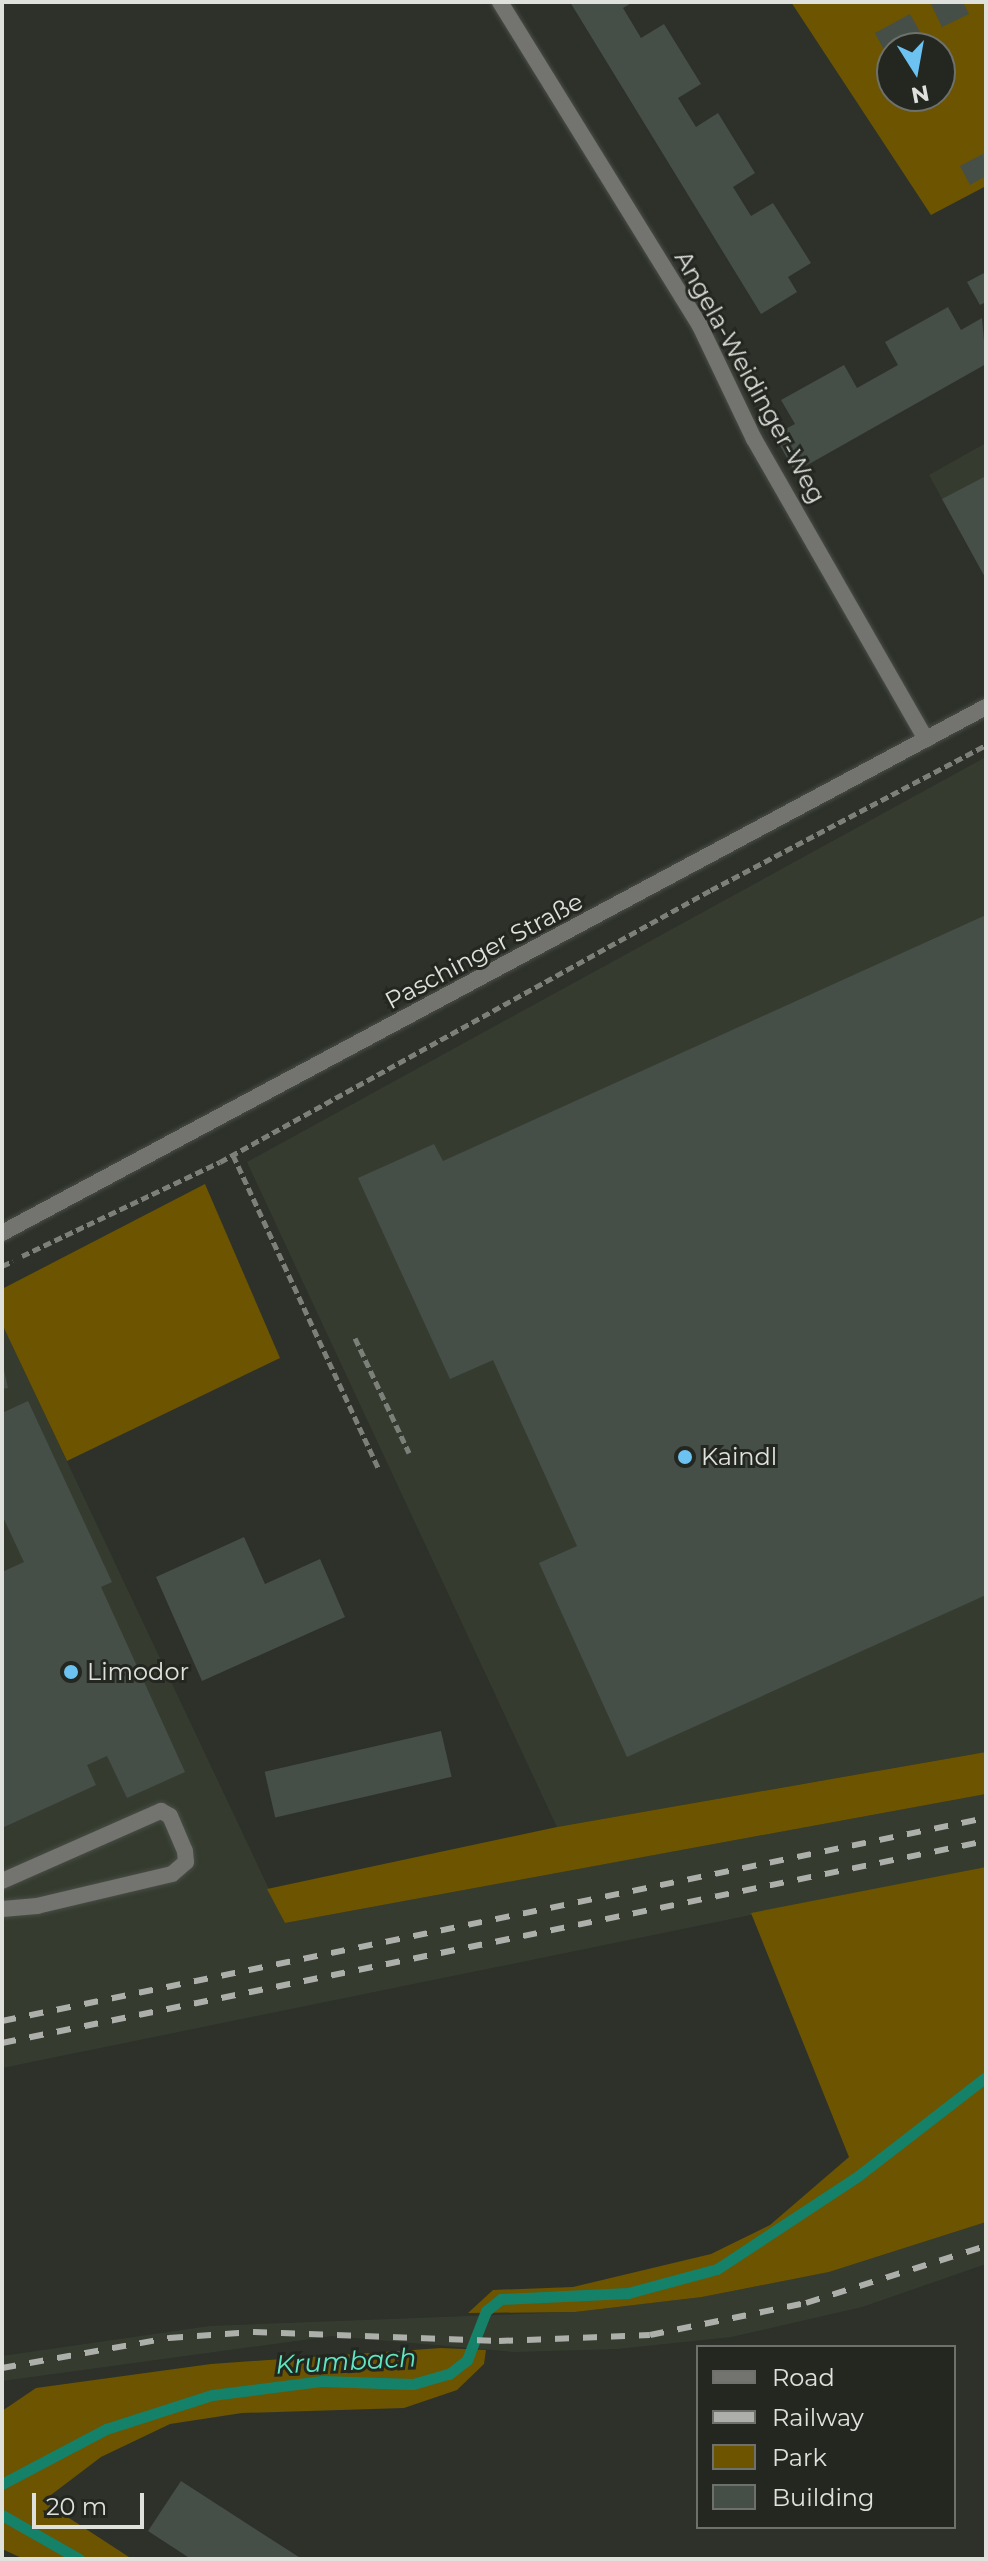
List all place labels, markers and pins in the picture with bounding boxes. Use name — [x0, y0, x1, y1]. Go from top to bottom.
place label: Kaindl — [701, 1443, 777, 1471]
marker: Kaindl — [676, 1448, 694, 1466]
place label: Limodor — [87, 1658, 189, 1686]
marker: Limodor — [62, 1663, 80, 1681]

